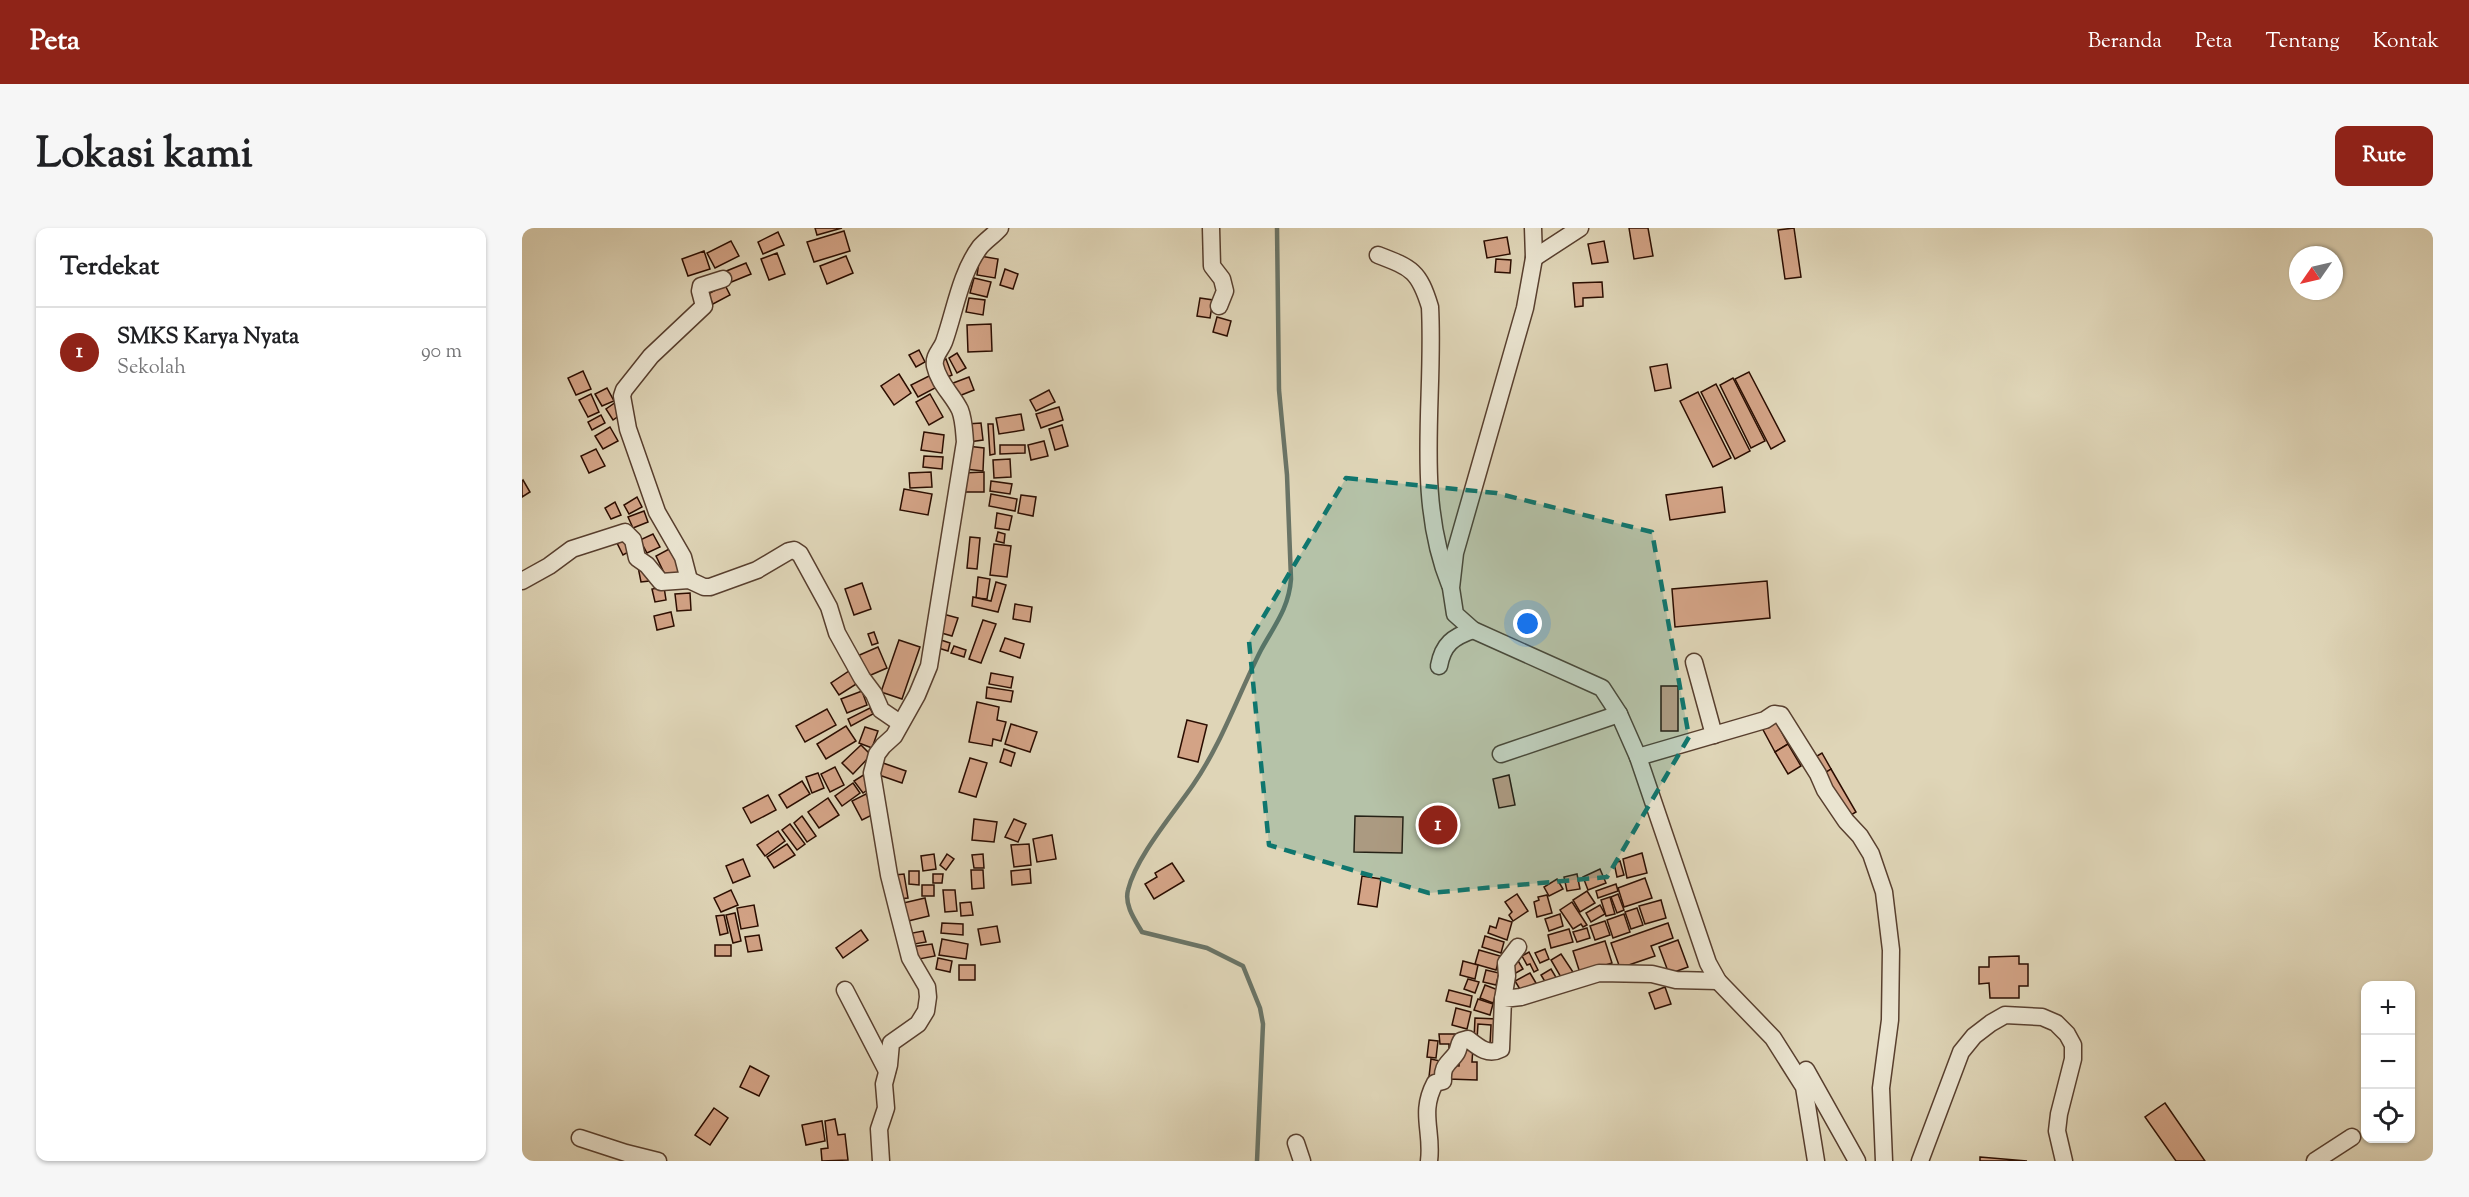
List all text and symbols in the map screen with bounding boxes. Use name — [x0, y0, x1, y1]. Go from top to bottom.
text: Peta — [30, 22, 80, 62]
text: Beranda — [2088, 27, 2162, 57]
text: Peta — [2195, 27, 2233, 57]
text: Tentang — [2266, 27, 2340, 57]
text: Kontak — [2373, 27, 2439, 57]
text: Lokasi kami — [36, 126, 253, 186]
button: Rute — [2335, 126, 2433, 186]
north arrow — [2289, 246, 2343, 300]
text: Terdekat — [60, 249, 159, 286]
text: SMKS Karya Nyata — [117, 322, 299, 354]
text: 1 — [76, 338, 83, 367]
text: 90 m — [421, 338, 462, 367]
text: Sekolah — [117, 354, 186, 383]
your location — [1513, 609, 1542, 638]
pin: 1 — [1418, 802, 1458, 848]
map controls — [2361, 981, 2415, 1143]
button: + — [2361, 981, 2415, 1035]
button: − — [2361, 1035, 2415, 1089]
button: locate — [2361, 1089, 2415, 1143]

